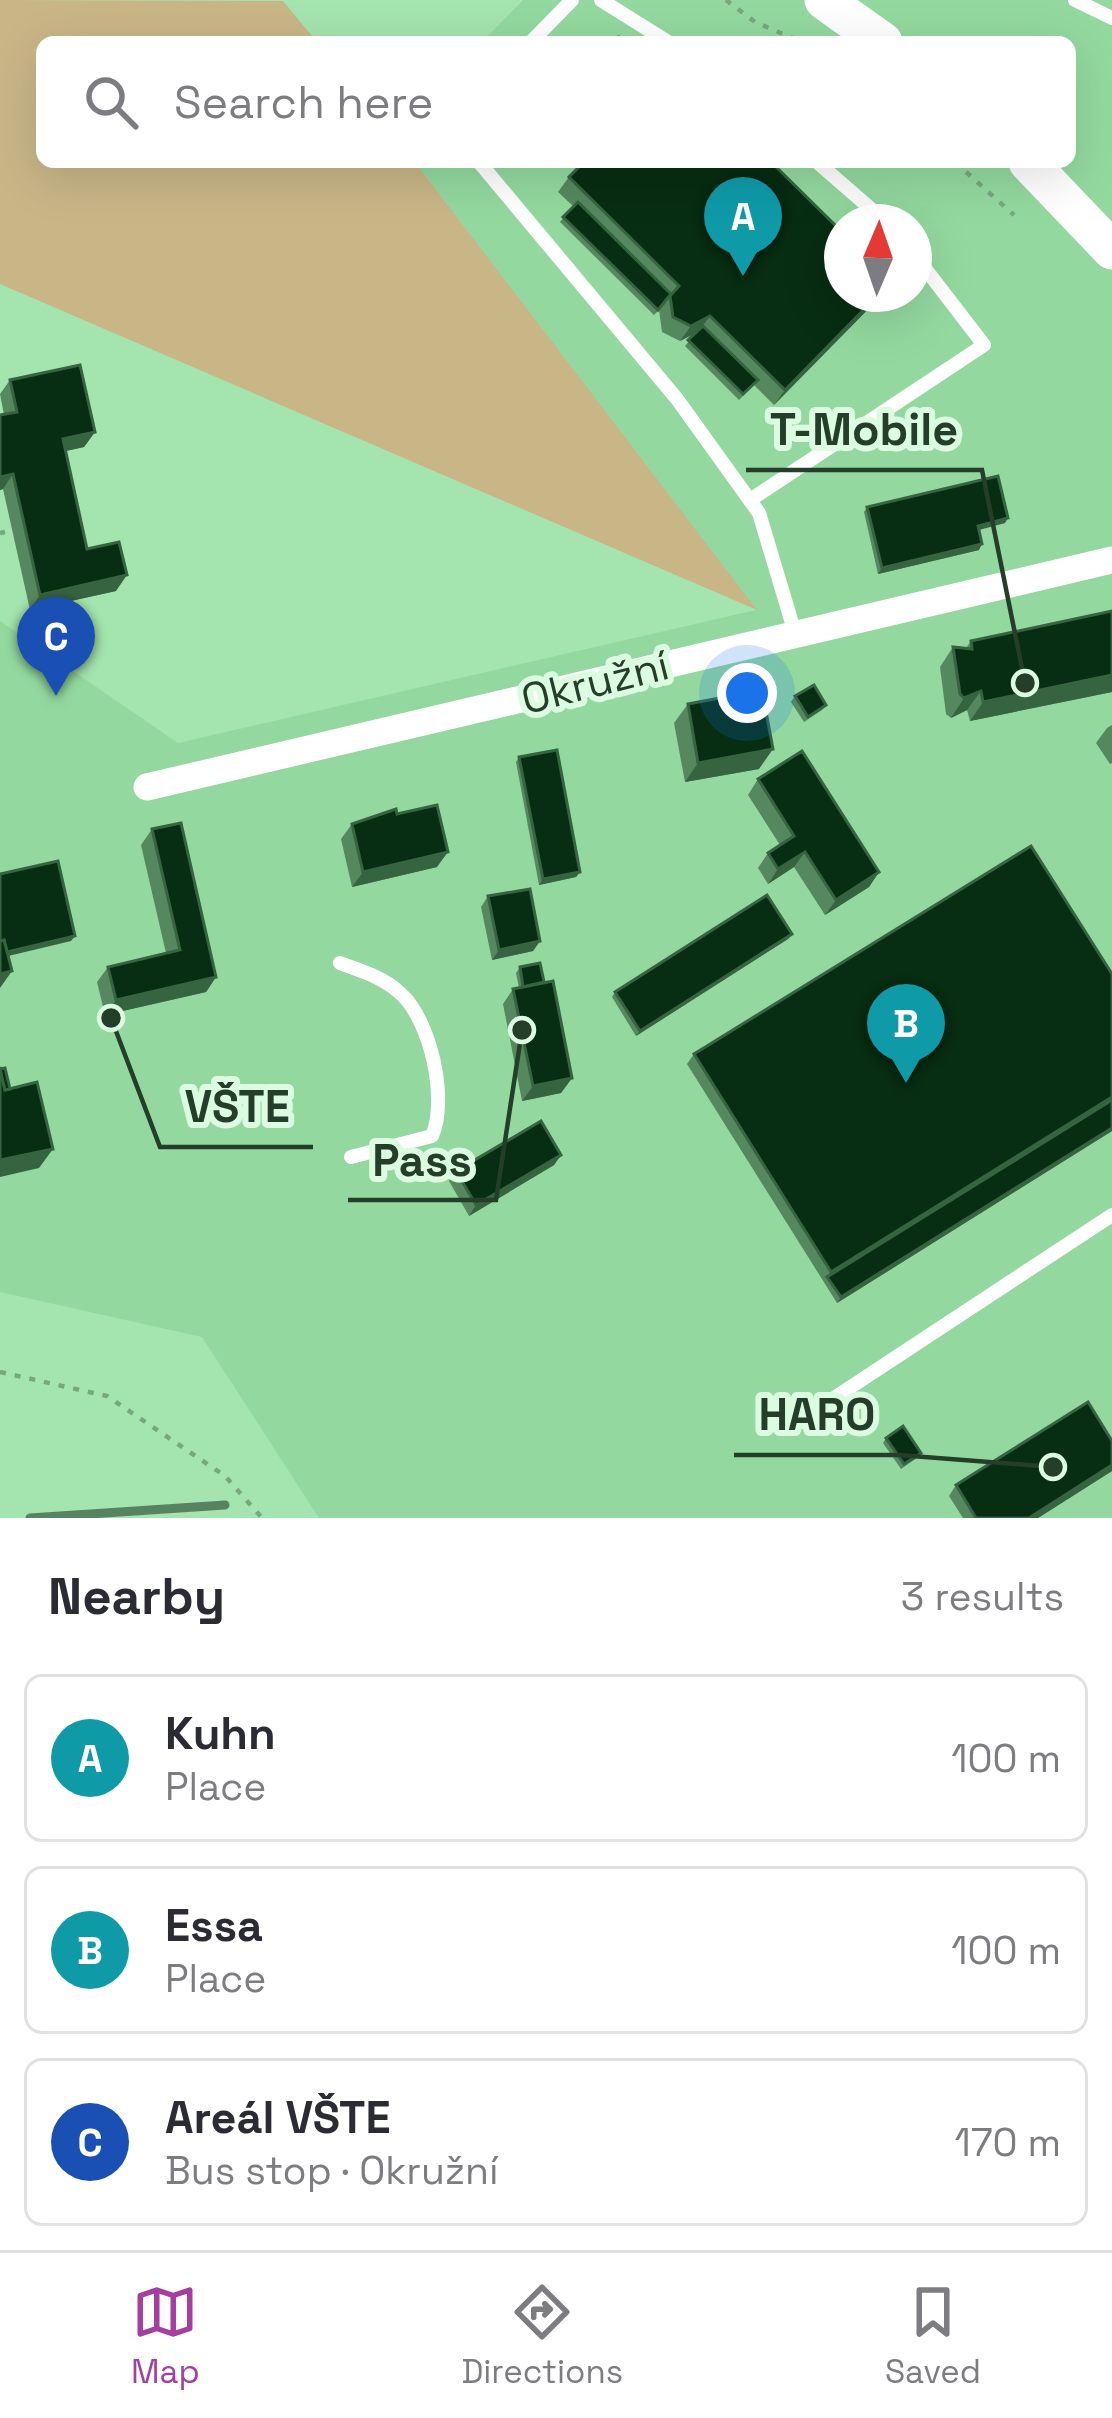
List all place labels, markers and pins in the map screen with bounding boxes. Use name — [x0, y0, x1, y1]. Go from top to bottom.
pin: A — [704, 177, 782, 276]
callout: T-Mobile — [746, 389, 982, 470]
pin: C — [17, 597, 95, 696]
pin: B — [867, 984, 945, 1083]
callout: VŠTE — [160, 1066, 313, 1147]
callout: Pass — [348, 1119, 496, 1200]
callout: HARO — [734, 1374, 899, 1455]

